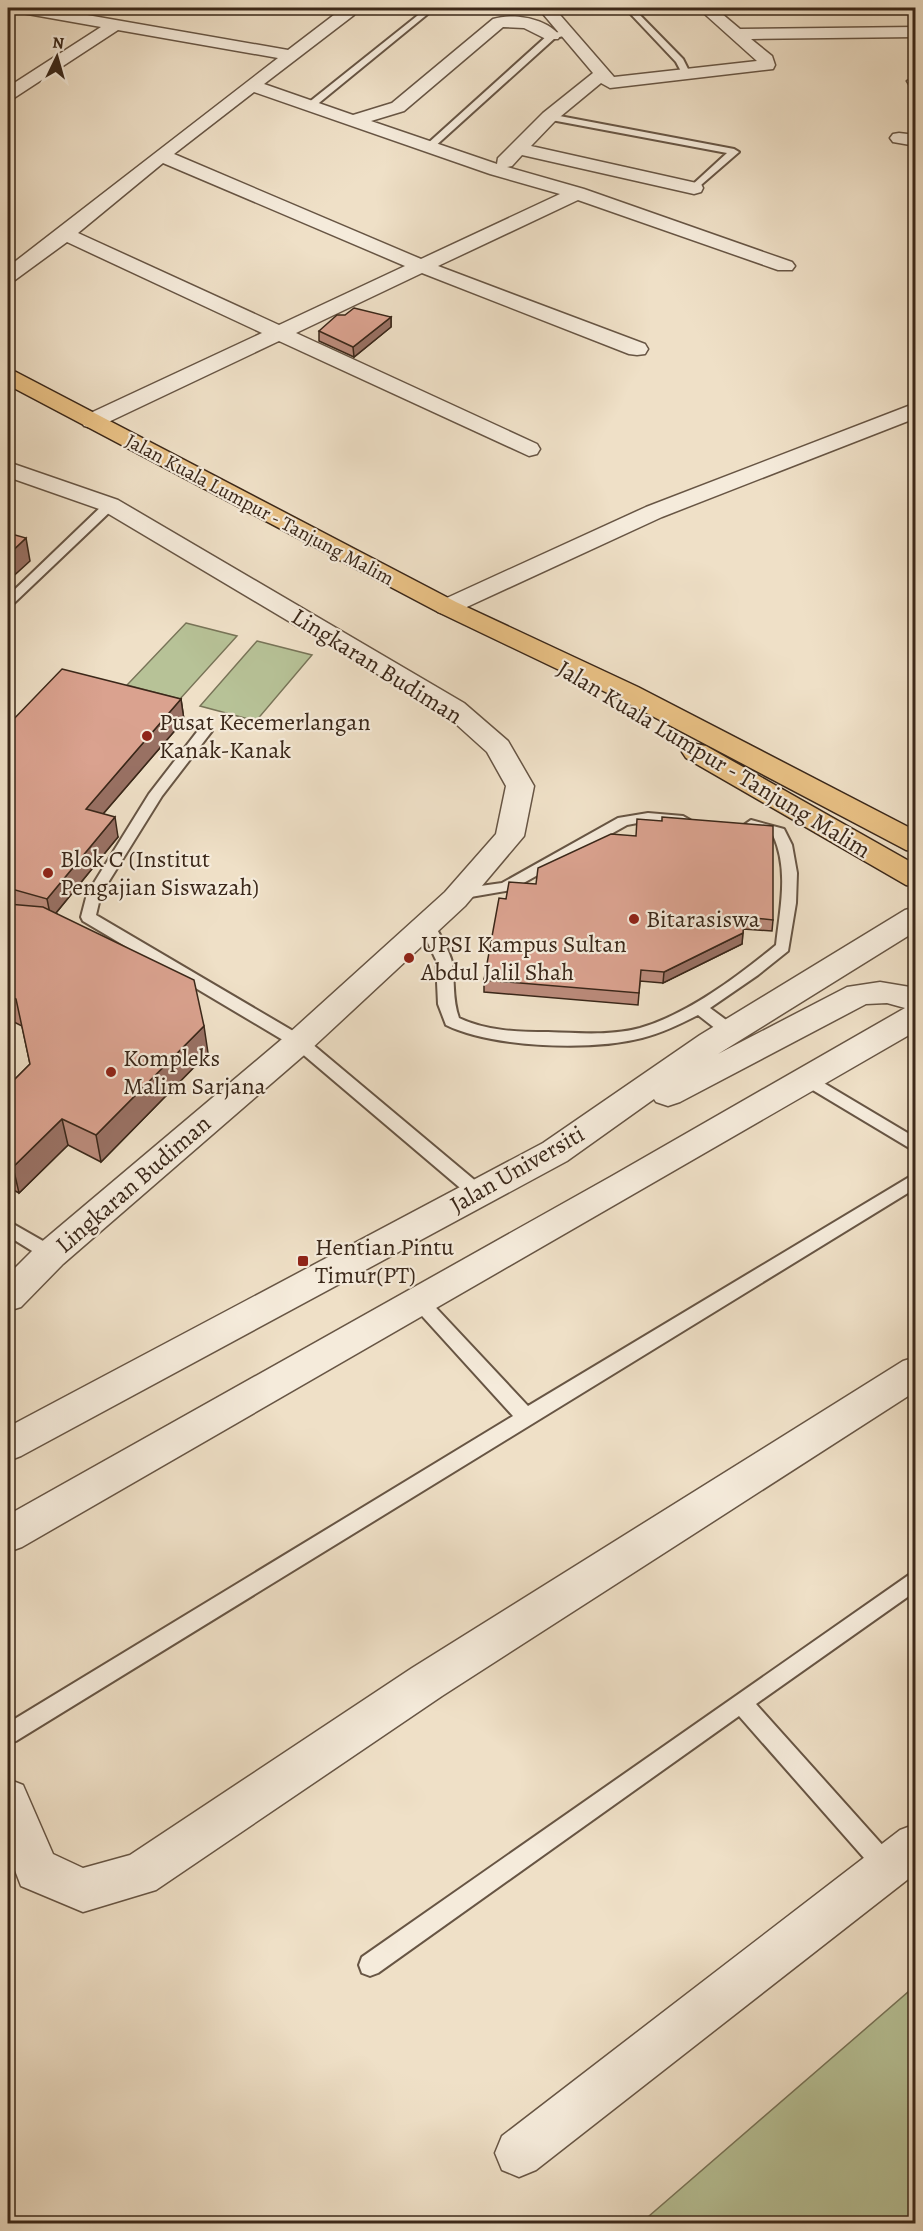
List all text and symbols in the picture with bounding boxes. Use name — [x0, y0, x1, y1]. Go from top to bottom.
north arrow — [27, 27, 87, 87]
text: N — [51, 32, 65, 55]
street label: Jalan Kuala Lumpur - Tanjung Malim — [121, 427, 399, 592]
street label: Lingkaran Budiman — [285, 600, 469, 732]
street label: Jalan Kuala Lumpur - Tanjung Malim — [551, 652, 877, 866]
place label: Pusat Kecemerlangan Kanak-Kanak — [159, 706, 371, 766]
marker: Pusat Kecemerlangan Kanak-Kanak — [140, 729, 154, 743]
place label: Blok C (Institut Pengajian Siswazah) — [60, 843, 259, 903]
marker: Blok C (Institut Pengajian Siswazah) — [41, 866, 55, 880]
place label: Bitarasiswa — [646, 903, 761, 935]
marker: Bitarasiswa — [627, 912, 641, 926]
place label: UPSI Kampus Sultan Abdul Jalil Shah — [420, 928, 627, 988]
marker: UPSI Kampus Sultan Abdul Jalil Shah — [402, 951, 416, 965]
place label: Kompleks Malim Sarjana — [123, 1042, 267, 1102]
marker: Kompleks Malim Sarjana — [104, 1065, 118, 1079]
street label: Lingkaran Budiman — [49, 1108, 217, 1260]
street label: Jalan Universiti — [444, 1118, 590, 1220]
place label: Hentian Pintu Timur(PT) — [315, 1231, 454, 1291]
marker: Hentian Pintu Timur(PT) — [296, 1254, 310, 1268]

